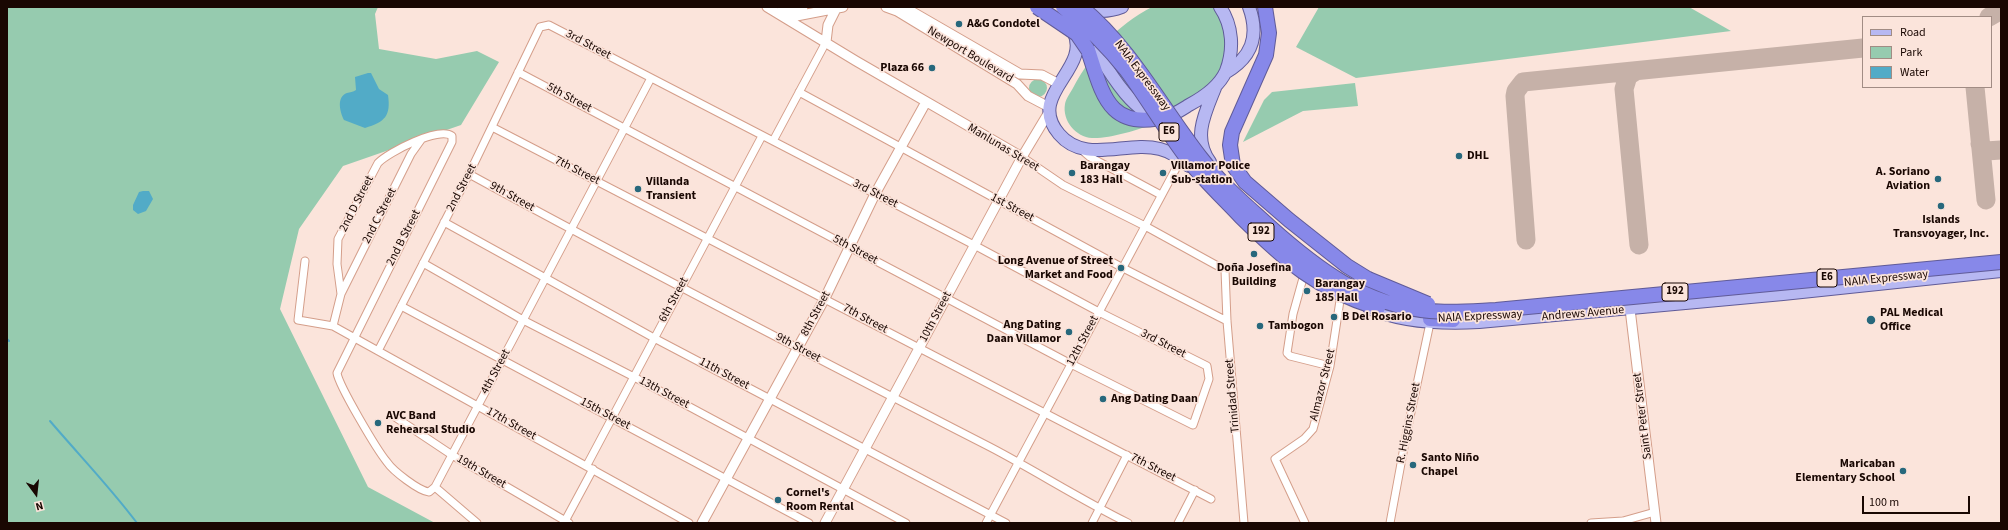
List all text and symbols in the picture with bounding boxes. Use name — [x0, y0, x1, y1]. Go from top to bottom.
legend — [1862, 16, 1992, 88]
place label: A&G Condotel — [967, 17, 1040, 31]
marker: A&G Condotel — [954, 19, 964, 29]
street label: Newport Boulevard — [925, 24, 1015, 86]
text: Road — [1900, 24, 1926, 41]
street label: 3rd Street — [563, 27, 613, 63]
street label: NAIA Expressway — [1111, 38, 1173, 114]
text: Park — [1900, 44, 1922, 61]
place label: Plaza 66 — [880, 61, 924, 75]
marker: Plaza 66 — [927, 63, 937, 73]
text: Water — [1900, 64, 1929, 81]
street label: 5th Street — [544, 80, 594, 116]
street label: Manlunas Street — [965, 121, 1041, 175]
road number: E6 — [1159, 123, 1179, 141]
place label: DHL — [1467, 149, 1489, 163]
marker: DHL — [1454, 151, 1464, 161]
street label: 7th Street — [552, 153, 602, 189]
place label: Barangay 183 Hall — [1080, 159, 1130, 187]
place label: Villamor Police Sub-station — [1171, 159, 1250, 187]
street label: 2nd Street — [444, 162, 480, 214]
place label: A. Soriano Aviation — [1876, 165, 1930, 193]
marker: Barangay 183 Hall — [1067, 168, 1077, 178]
marker: Villamor Police Sub-station — [1158, 168, 1168, 178]
street label: 2nd D Street — [337, 173, 377, 235]
marker: A. Soriano Aviation — [1933, 174, 1943, 184]
place label: Villanda Transient — [646, 175, 696, 203]
street label: 3rd Street — [850, 176, 900, 212]
street label: 9th Street — [487, 179, 537, 215]
marker: Villanda Transient — [633, 184, 643, 194]
street label: 2nd C Street — [360, 186, 400, 246]
street label: 1st Street — [988, 191, 1036, 225]
marker: Islands Transvoyager, Inc. — [1936, 201, 1946, 211]
street label: 2nd B Street — [384, 208, 424, 268]
place label: Islands Transvoyager, Inc. — [1893, 213, 1989, 241]
road number: 192 — [1248, 223, 1274, 241]
street label: 5th Street — [830, 232, 880, 268]
marker: Doña Josefina Building — [1249, 249, 1259, 259]
place label: Long Avenue of Street Market and Food — [998, 254, 1113, 282]
place label: Doña Josefina Building — [1217, 261, 1291, 289]
marker: Long Avenue of Street Market and Food — [1116, 263, 1126, 273]
street label: NAIA Expressway — [1843, 267, 1929, 291]
road number: E6 — [1817, 269, 1837, 287]
street label: 6th Street — [656, 275, 692, 325]
place label: Barangay 185 Hall — [1315, 277, 1365, 305]
road number: 192 — [1662, 283, 1688, 301]
marker: Barangay 185 Hall — [1302, 286, 1312, 296]
street label: 8th Street — [798, 289, 834, 339]
street label: 10th Street — [917, 289, 955, 345]
street label: 7th Street — [840, 301, 890, 337]
street label: Andrews Avenue — [1541, 303, 1625, 325]
place label: PAL Medical Office — [1880, 306, 1943, 334]
street label: NAIA Expressway — [1437, 308, 1523, 326]
place label: B Del Rosario — [1342, 310, 1412, 324]
marker: B Del Rosario — [1329, 312, 1339, 322]
street label: 12th Street — [1064, 313, 1102, 369]
marker: PAL Medical Office — [1865, 314, 1877, 326]
place label: Ang Dating Daan Villamor — [987, 318, 1061, 346]
place label: Tambogon — [1268, 319, 1324, 333]
marker: Tambogon — [1255, 321, 1265, 331]
street label: 3rd Street — [1138, 326, 1188, 362]
marker: Ang Dating Daan Villamor — [1064, 327, 1074, 337]
street label: 9th Street — [773, 330, 823, 366]
street label: 4th Street — [478, 347, 514, 397]
street label: Almazor Street — [1307, 348, 1339, 422]
street label: 11th Street — [696, 355, 752, 393]
street label: Trinidad Street — [1223, 358, 1243, 434]
street label: Saint Peter Street — [1631, 372, 1655, 460]
street label: 13th Street — [636, 374, 692, 412]
street label: R. Higgins Street — [1394, 381, 1424, 465]
place label: Ang Dating Daan — [1111, 392, 1198, 406]
marker: Ang Dating Daan — [1098, 394, 1108, 404]
street label: 15th Street — [577, 395, 633, 433]
street label: 17th Street — [483, 404, 539, 444]
place label: AVC Band Rehearsal Studio — [386, 409, 475, 437]
marker: AVC Band Rehearsal Studio — [373, 418, 383, 428]
street label: 7th Street — [1128, 450, 1178, 486]
place label: Santo Niño Chapel — [1421, 451, 1479, 479]
street label: 19th Street — [454, 452, 508, 492]
place label: Maricaban Elementary School — [1795, 457, 1895, 485]
marker: Santo Niño Chapel — [1408, 460, 1418, 470]
marker: Maricaban Elementary School — [1898, 466, 1908, 476]
north arrow — [16, 474, 56, 514]
place label: Cornel's Room Rental — [786, 486, 854, 514]
scale bar — [1864, 488, 1972, 514]
text: 100 m — [1869, 494, 1899, 511]
marker: Cornel's Room Rental — [773, 495, 783, 505]
text: N — [34, 498, 45, 514]

